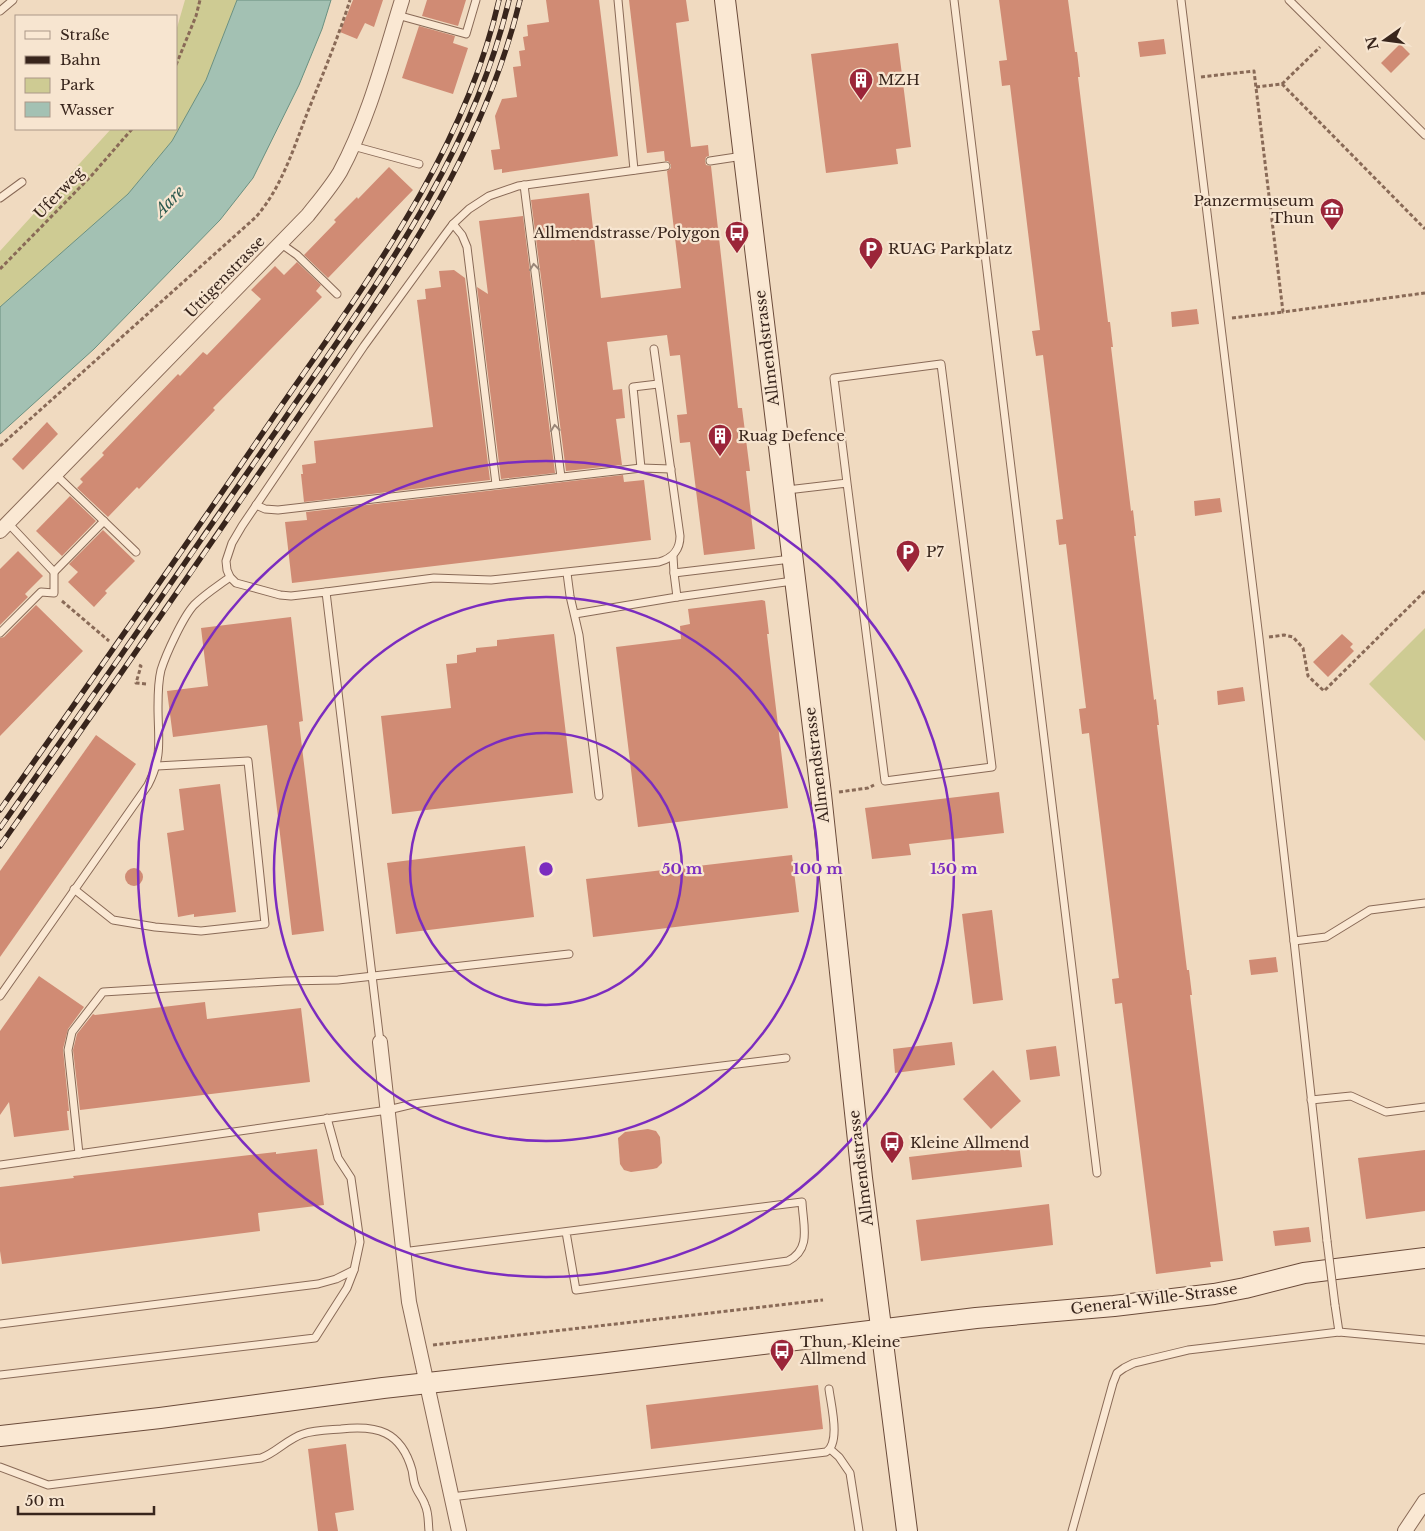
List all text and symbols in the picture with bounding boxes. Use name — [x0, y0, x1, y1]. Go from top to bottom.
legend — [15, 15, 178, 130]
north arrow — [1360, 15, 1410, 65]
text: Straße — [60, 25, 110, 44]
text: N — [1362, 35, 1383, 52]
text: Bahn — [60, 50, 100, 69]
building icon: MZH — [848, 67, 874, 101]
place label: MZH — [878, 70, 920, 89]
text: Park — [60, 75, 96, 94]
text: Wasser — [59, 100, 115, 119]
street label: Uferweg — [29, 162, 89, 222]
water label: Aare — [148, 181, 189, 222]
place label: Panzermuseum Thun — [1193, 191, 1314, 227]
museum icon: Panzermuseum Thun — [1319, 197, 1345, 231]
bus stop icon: Allmendstrasse/Polygon — [724, 220, 750, 254]
place label: Allmendstrasse/Polygon — [533, 223, 720, 242]
street label: Uttigenstrasse — [181, 232, 269, 322]
parking icon: RUAG Parkplatz — [858, 236, 884, 270]
place label: RUAG Parkplatz — [888, 239, 1012, 258]
one-way arrow — [530, 263, 540, 271]
street label: Allmendstrasse — [750, 289, 783, 408]
building icon: Ruag Defence — [707, 423, 733, 457]
one-way arrow — [550, 424, 561, 432]
place label: Ruag Defence — [738, 426, 845, 445]
parking icon: P7 — [895, 539, 921, 573]
place label: P7 — [926, 542, 944, 561]
street label: Allmendstrasse — [800, 706, 833, 825]
text: 50 m — [662, 859, 703, 878]
text: 100 m — [793, 859, 843, 878]
text: 150 m — [930, 859, 978, 878]
centre of rings — [537, 860, 555, 878]
street label: Allmendstrasse — [844, 1109, 877, 1228]
bus stop icon: Kleine Allmend — [879, 1130, 905, 1164]
place label: Kleine Allmend — [910, 1133, 1029, 1152]
street label: General-Wille-Strasse — [1069, 1279, 1239, 1318]
place label: Thun, Kleine Allmend — [799, 1332, 900, 1368]
bus stop icon: Thun, Kleine Allmend — [769, 1338, 795, 1372]
scale bar — [18, 1484, 154, 1516]
text: 50 m — [25, 1491, 65, 1510]

